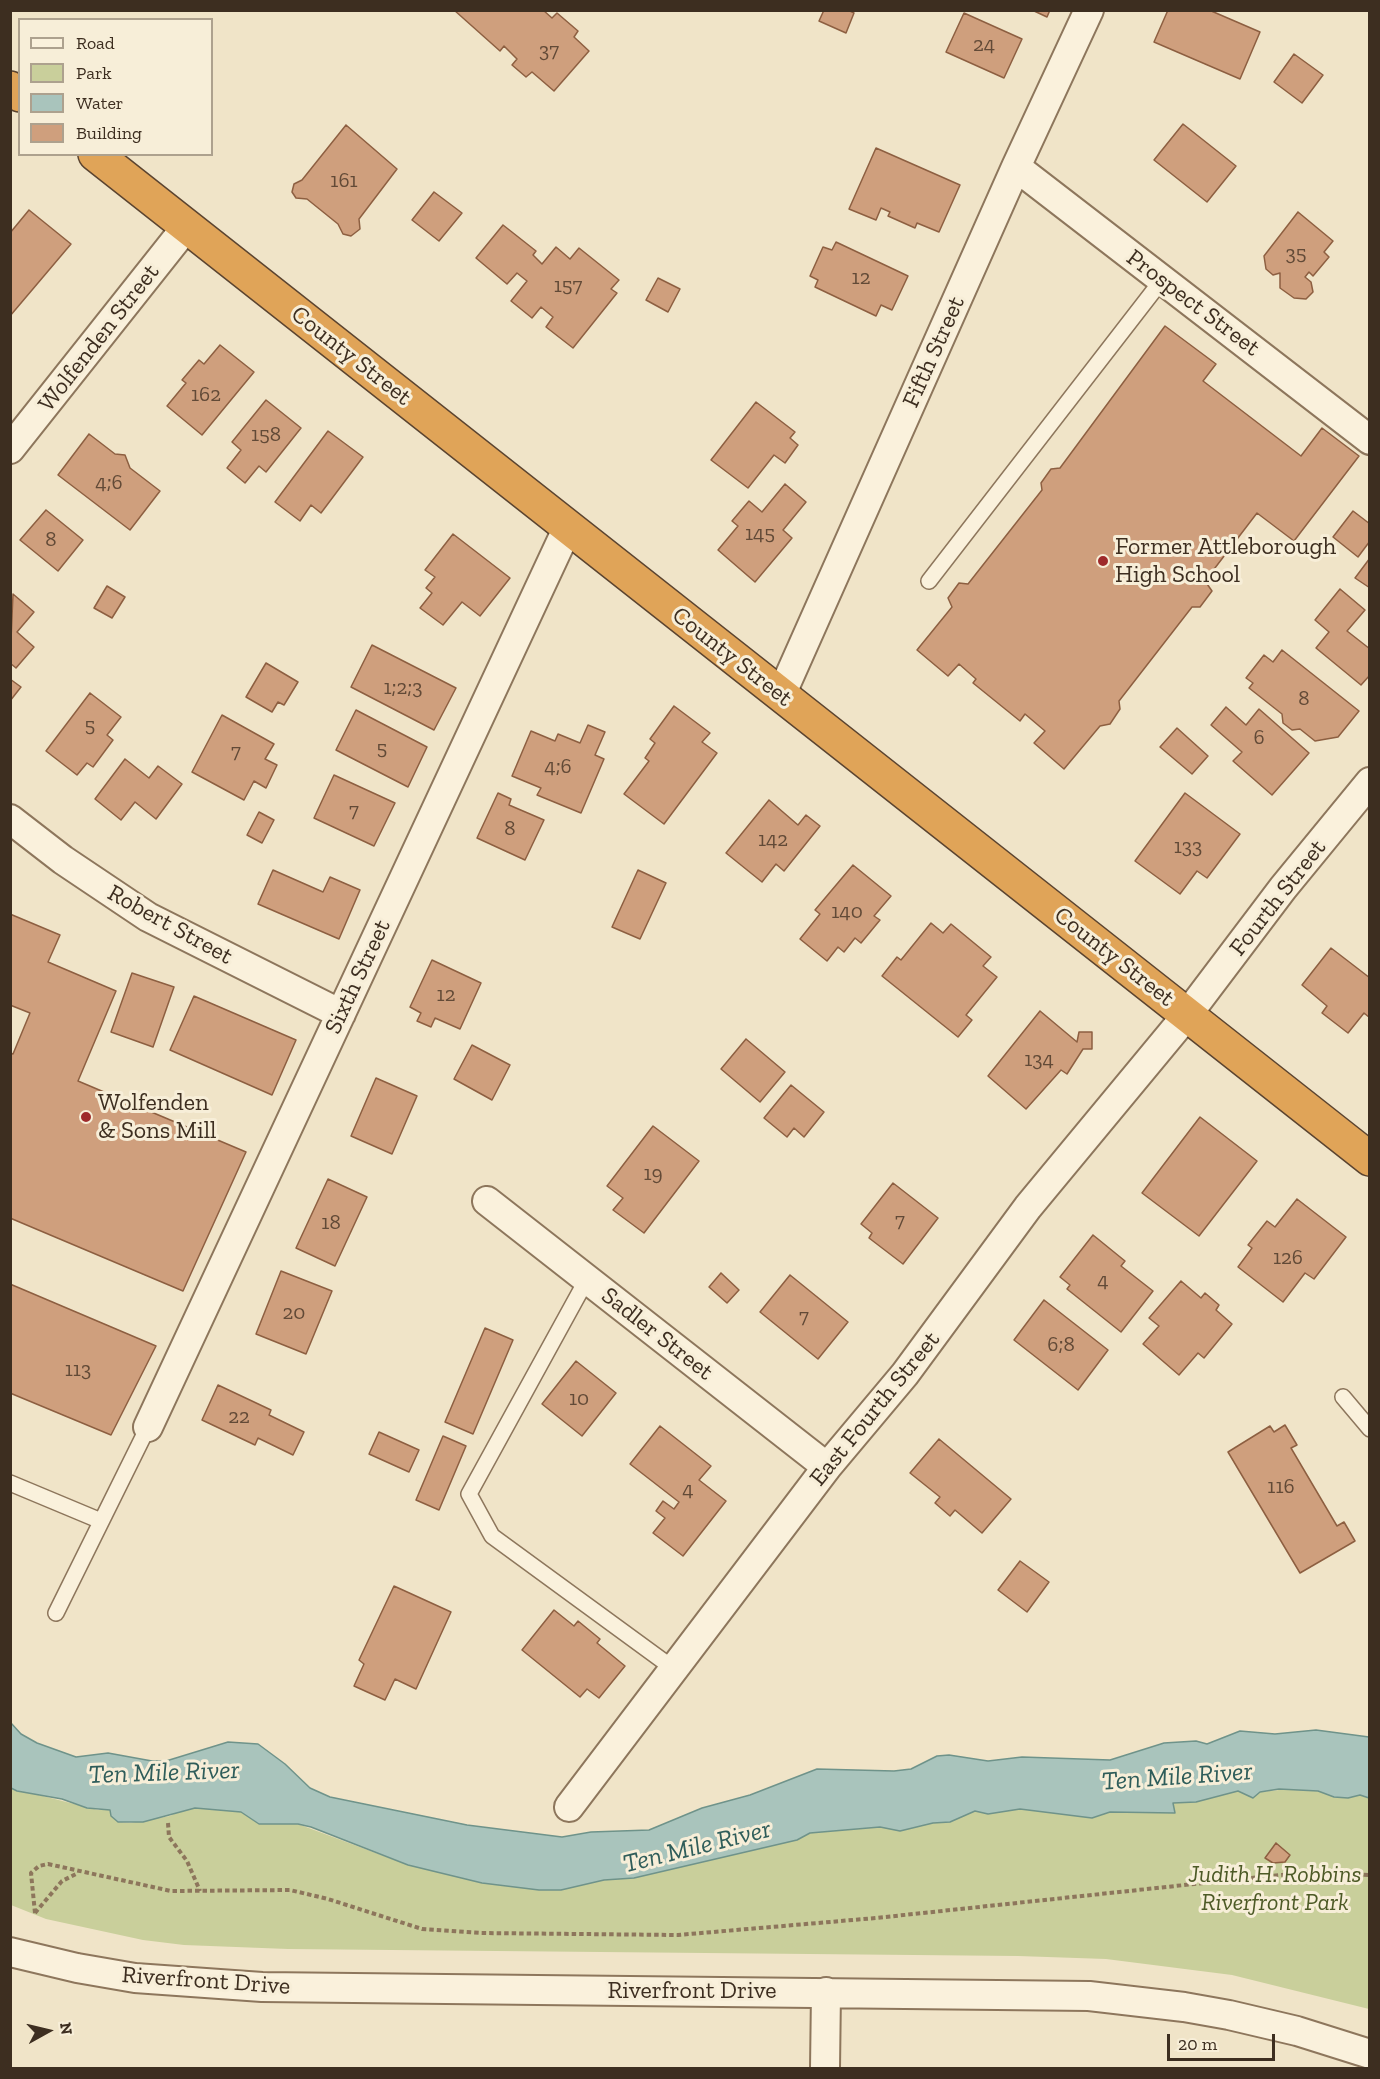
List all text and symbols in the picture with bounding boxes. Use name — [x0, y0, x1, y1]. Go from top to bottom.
legend — [18, 18, 213, 156]
text: Road — [76, 32, 115, 54]
house number: 24 — [973, 32, 995, 58]
house number: 37 — [539, 38, 559, 64]
text: Park — [76, 62, 112, 84]
text: Water — [76, 92, 123, 114]
text: Building — [76, 122, 142, 144]
house number: 161 — [330, 168, 358, 194]
house number: 35 — [1285, 241, 1307, 267]
street label: Prospect Street — [1121, 243, 1265, 363]
street label: Wolfenden Street — [32, 258, 166, 418]
house number: 12 — [852, 265, 870, 291]
house number: 157 — [554, 273, 582, 299]
street label: Fifth Street — [897, 292, 971, 412]
street label: County Street — [285, 300, 417, 412]
house number: 162 — [191, 382, 221, 408]
house number: 158 — [251, 422, 281, 448]
house number: 4;6 — [95, 470, 123, 496]
house number: 145 — [745, 521, 775, 547]
house number: 8 — [45, 527, 57, 553]
place label: Former Attleborough High School — [1115, 533, 1336, 589]
marker: Former Attleborough High School — [1096, 554, 1110, 568]
street label: County Street — [666, 601, 798, 713]
house number: 1;2;3 — [384, 675, 422, 701]
house number: 8 — [1298, 686, 1310, 712]
house number: 5 — [85, 713, 95, 739]
house number: 6 — [1253, 725, 1265, 751]
house number: 5 — [377, 736, 387, 762]
house number: 7 — [231, 739, 241, 765]
house number: 4;6 — [544, 754, 572, 780]
house number: 7 — [349, 798, 359, 824]
house number: 8 — [504, 816, 516, 842]
house number: 142 — [758, 827, 788, 853]
house number: 133 — [1174, 834, 1202, 860]
street label: Fourth Street — [1224, 834, 1332, 962]
street label: Robert Street — [102, 879, 238, 971]
house number: 140 — [831, 899, 863, 925]
street label: County Street — [1048, 901, 1180, 1013]
street label: Sixth Street — [319, 915, 397, 1039]
house number: 12 — [437, 982, 455, 1008]
house number: 134 — [1024, 1047, 1054, 1073]
place label: Wolfenden & Sons Mill — [98, 1089, 216, 1145]
marker: Wolfenden & Sons Mill — [79, 1110, 93, 1124]
house number: 19 — [643, 1161, 663, 1187]
house number: 7 — [895, 1208, 905, 1234]
house number: 18 — [321, 1210, 341, 1236]
house number: 126 — [1273, 1245, 1303, 1271]
house number: 4 — [1097, 1268, 1109, 1294]
street label: Sadler Street — [595, 1281, 719, 1387]
house number: 20 — [283, 1300, 305, 1326]
house number: 7 — [799, 1304, 809, 1330]
street label: East Fourth Street — [804, 1326, 946, 1492]
house number: 6;8 — [1047, 1332, 1075, 1358]
house number: 113 — [65, 1357, 91, 1383]
house number: 10 — [569, 1386, 589, 1412]
house number: 22 — [228, 1404, 250, 1430]
house number: 116 — [1267, 1474, 1295, 1500]
house number: 4 — [682, 1477, 694, 1503]
water label: Ten Mile River — [88, 1755, 240, 1791]
water label: Ten Mile River — [1101, 1756, 1253, 1798]
water label: Ten Mile River — [620, 1814, 774, 1880]
park label: Judith H. Robbins Riverfront Park — [1188, 1861, 1362, 1917]
street label: Riverfront Drive — [121, 1961, 291, 2001]
street label: Riverfront Drive — [607, 1977, 777, 2005]
north arrow — [18, 2001, 78, 2061]
text: N — [56, 2021, 77, 2036]
scale bar — [1170, 2022, 1278, 2060]
text: 20 m — [1178, 2033, 1217, 2055]

